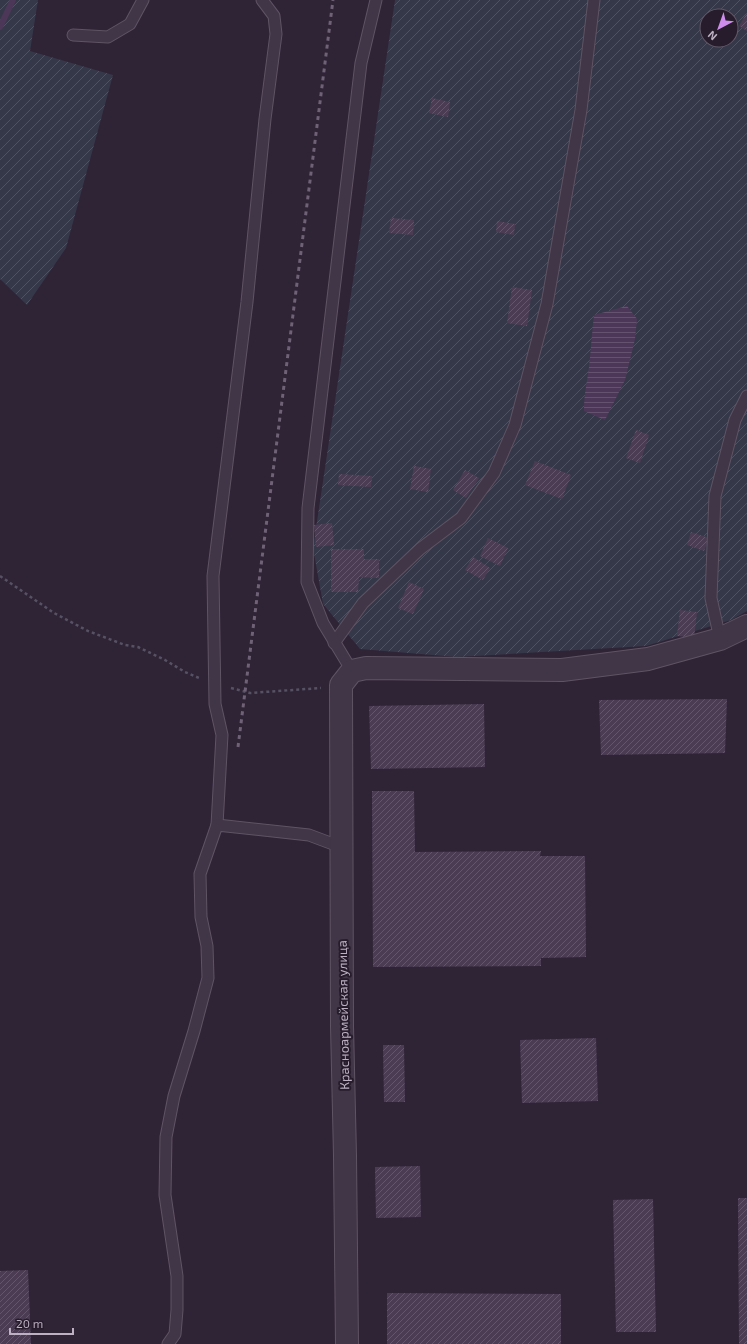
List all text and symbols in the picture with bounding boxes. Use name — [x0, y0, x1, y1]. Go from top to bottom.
north arrow — [699, 8, 739, 48]
text: N — [705, 28, 719, 43]
street label: Красноармейская улица — [334, 940, 352, 1090]
scale bar — [10, 1310, 73, 1336]
text: 20 m — [16, 1316, 43, 1330]

